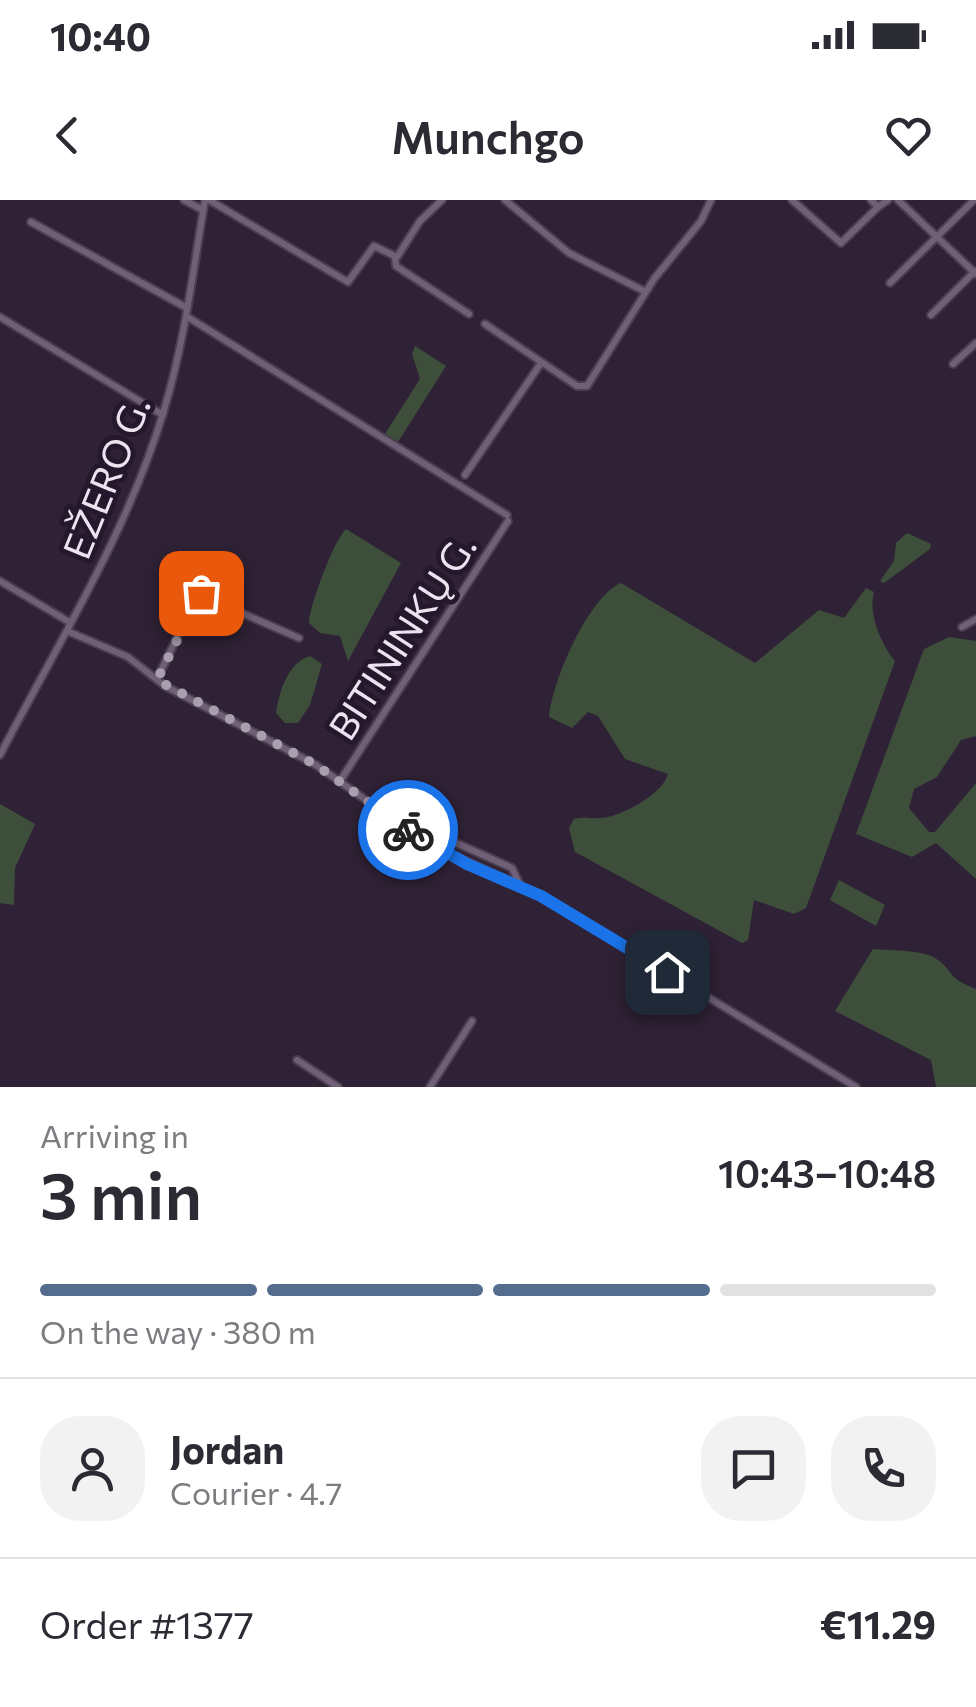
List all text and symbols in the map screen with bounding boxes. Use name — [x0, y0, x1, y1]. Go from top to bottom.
text: 10:40 — [50, 12, 151, 59]
icon: back — [40, 108, 95, 163]
text: Munchgo — [391, 108, 585, 163]
icon: heart — [881, 108, 936, 163]
street label: EŽERO G. — [51, 389, 159, 565]
street label: BITININKŲ G. — [317, 524, 485, 748]
pin — [159, 551, 244, 636]
icon: bag — [174, 566, 229, 621]
courier — [358, 780, 458, 880]
icon: bike — [381, 803, 436, 858]
pin — [625, 930, 710, 1015]
icon: home — [640, 945, 695, 1000]
text: Arriving in — [40, 1115, 189, 1155]
text: 10:43–10:48 — [718, 1149, 936, 1196]
text: 3 min — [40, 1153, 202, 1232]
text: On the way · 380 m — [40, 1311, 316, 1351]
button: person — [40, 1416, 145, 1521]
button: chat — [701, 1416, 806, 1521]
button: phone — [831, 1416, 936, 1521]
text: Jordan — [170, 1425, 284, 1472]
text: Courier · 4.7 — [170, 1472, 343, 1512]
text: Order #1377 — [40, 1600, 254, 1647]
text: €11.29 — [820, 1600, 936, 1647]

